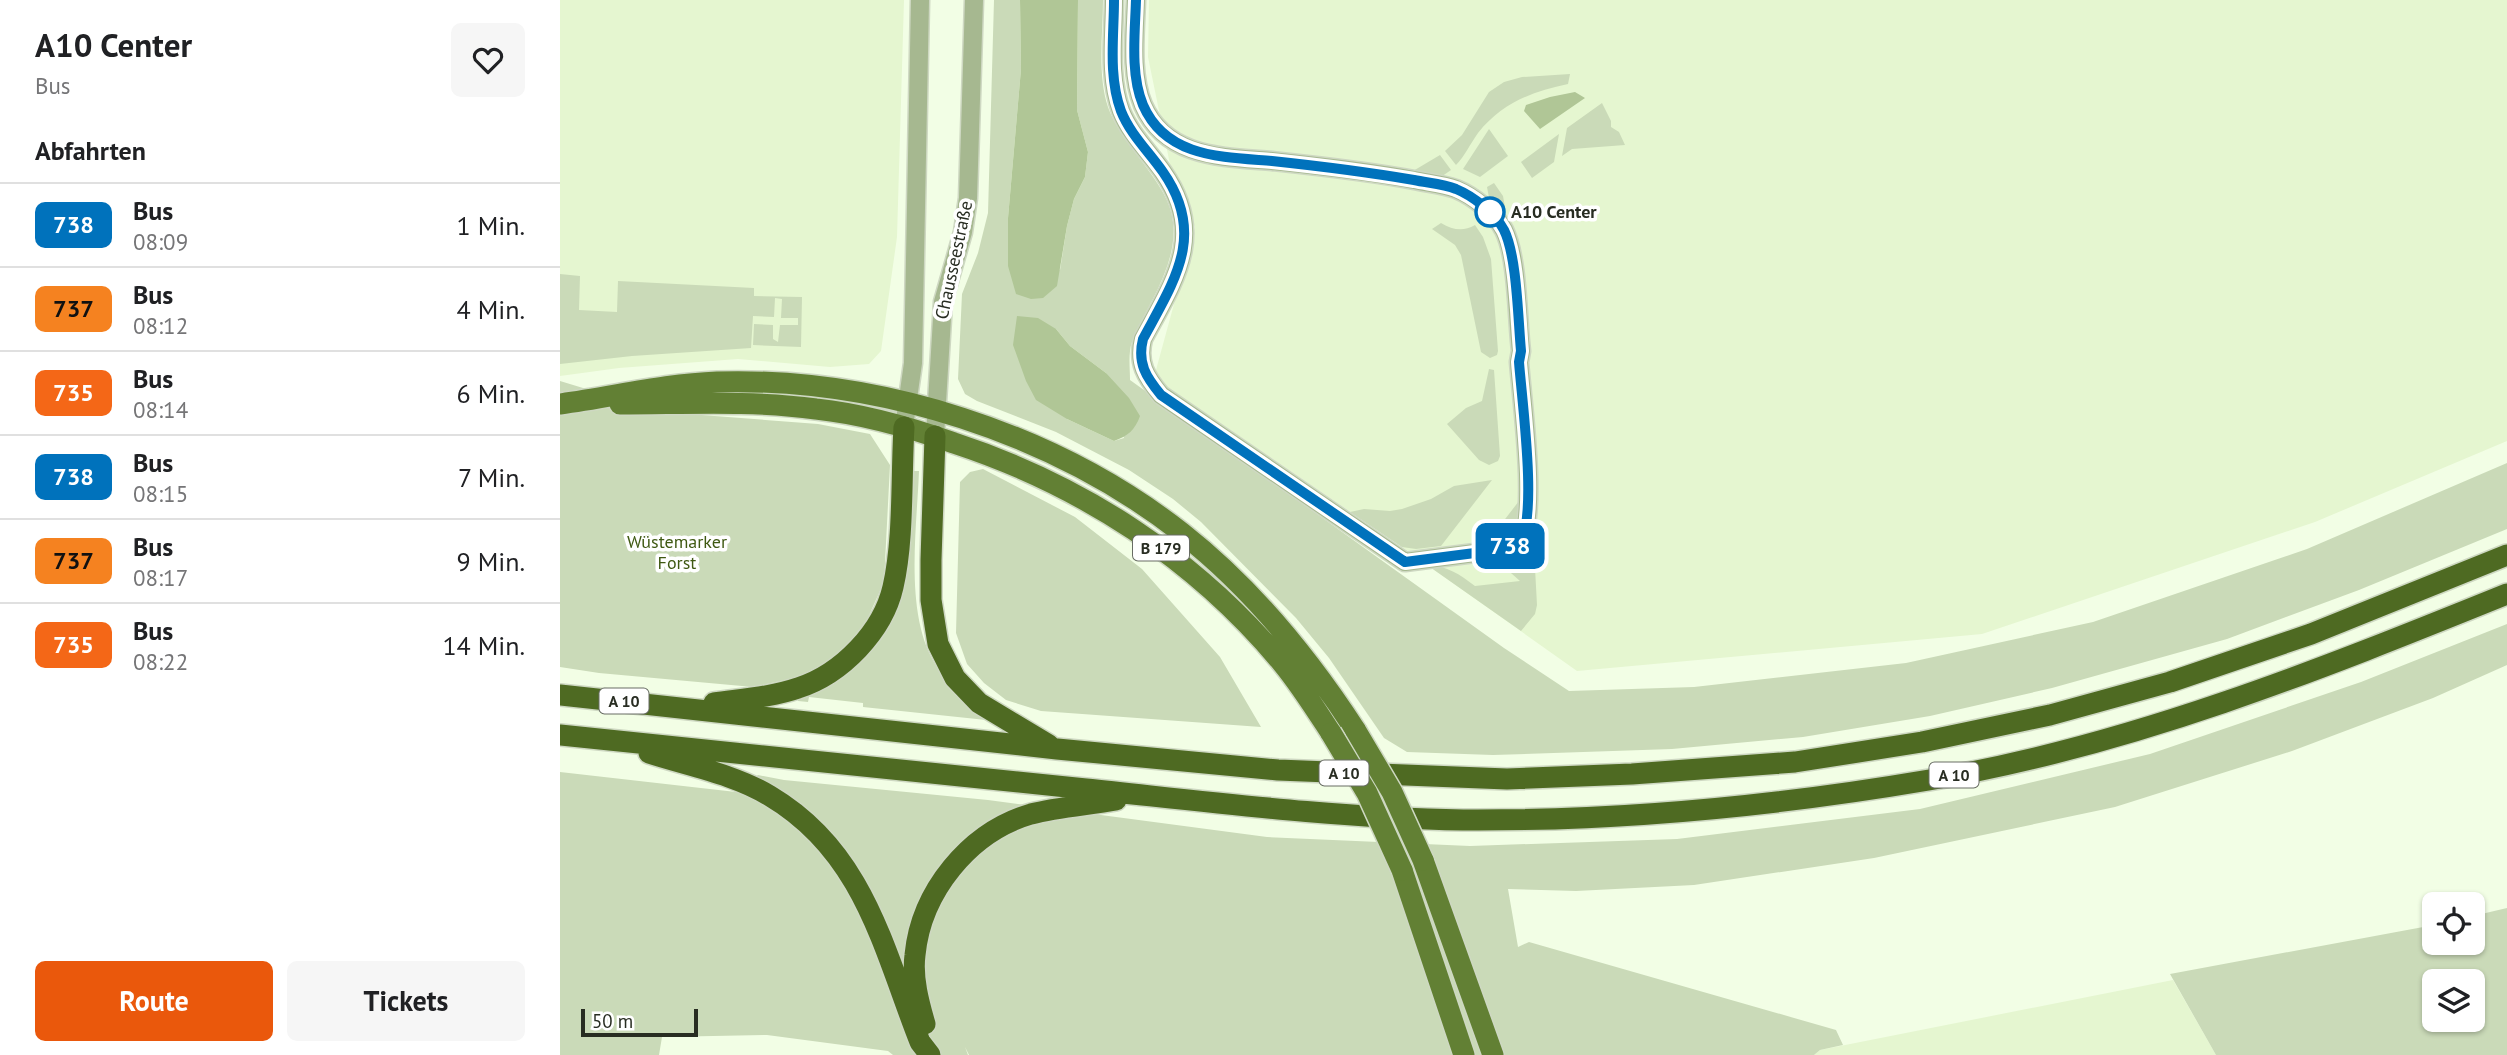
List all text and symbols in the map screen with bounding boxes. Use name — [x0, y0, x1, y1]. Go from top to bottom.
text: A10 Center — [35, 23, 192, 66]
button: heart — [451, 23, 525, 97]
text: Bus — [35, 71, 71, 100]
text: Abfahrten — [35, 134, 146, 167]
text: Bus — [133, 194, 173, 227]
marker: A10 Center — [1475, 197, 1505, 227]
street label: Chausseestraße — [930, 199, 977, 321]
place label: A10 Center — [1511, 200, 1597, 223]
text: 738 — [53, 209, 94, 240]
text: 1 Min. — [457, 209, 525, 242]
text: 08:09 — [133, 227, 188, 256]
text: Bus — [133, 278, 173, 311]
text: 737 — [53, 293, 94, 324]
text: 4 Min. — [457, 293, 525, 326]
text: 08:12 — [133, 311, 188, 340]
text: Bus — [133, 362, 173, 395]
text: 735 — [53, 377, 94, 408]
text: 6 Min. — [457, 377, 525, 410]
text: 08:14 — [133, 395, 188, 424]
text: Bus — [133, 446, 173, 479]
text: 738 — [53, 461, 94, 492]
text: 7 Min. — [458, 461, 525, 494]
text: 08:15 — [133, 479, 188, 508]
line badge: 738 — [1470, 523, 1550, 569]
text: Bus — [133, 530, 173, 563]
park label: Wüstemarker Forst — [627, 530, 727, 574]
text: 738 — [1490, 530, 1530, 561]
road number: B 179 — [1133, 536, 1189, 561]
text: 737 — [53, 545, 94, 576]
text: 9 Min. — [457, 545, 525, 578]
text: 08:17 — [133, 563, 188, 592]
text: Bus — [133, 614, 173, 647]
text: 735 — [53, 629, 94, 660]
text: 14 Min. — [442, 629, 525, 662]
text: 08:22 — [133, 647, 188, 676]
road number: A 10 — [600, 688, 648, 714]
road number: A 10 — [1320, 760, 1368, 786]
road number: A 10 — [1930, 762, 1978, 788]
map controls — [2422, 892, 2485, 1032]
button: locate — [2422, 892, 2485, 955]
button: Route — [35, 961, 273, 1041]
button: Tickets — [287, 961, 525, 1041]
button: layers — [2422, 969, 2485, 1032]
scale bar — [581, 1006, 698, 1038]
text: 50 m — [592, 1009, 633, 1033]

